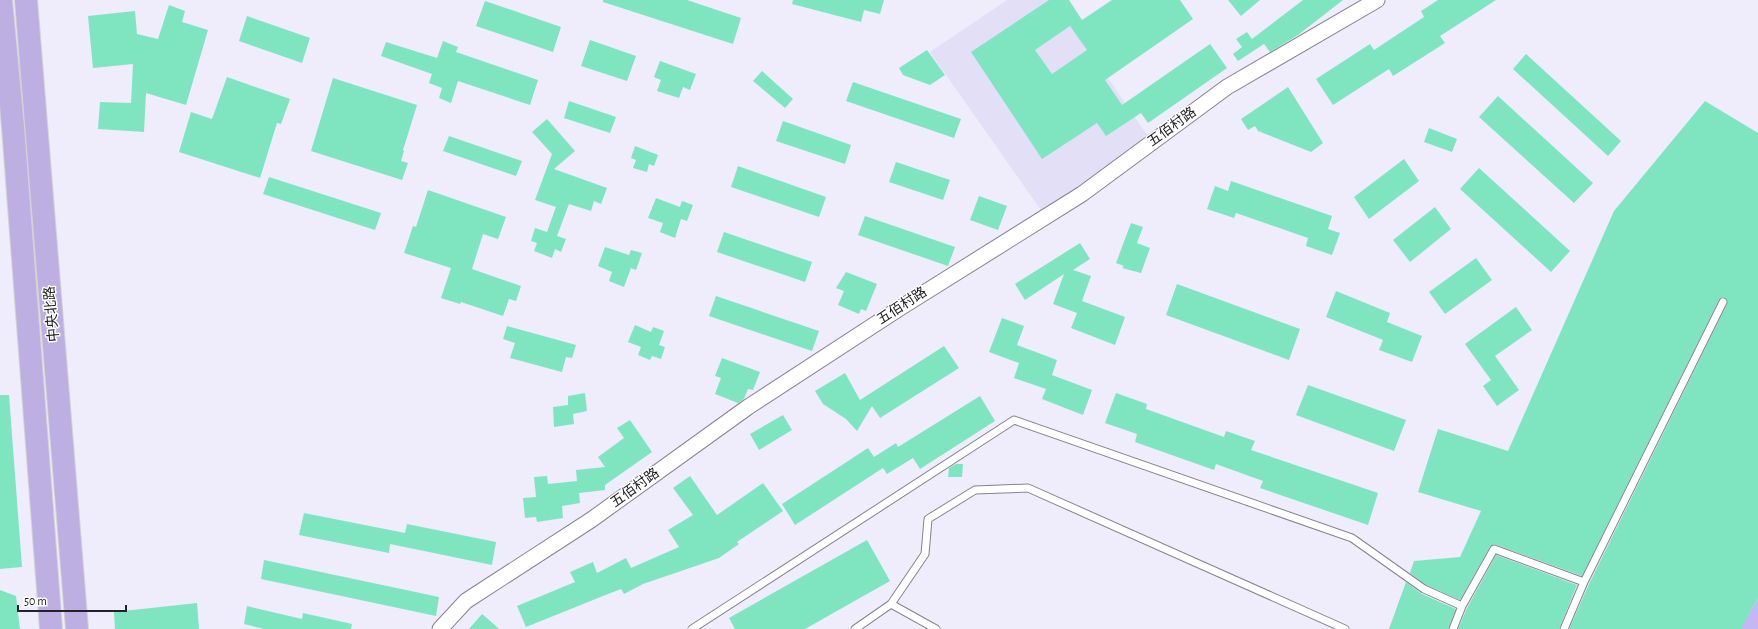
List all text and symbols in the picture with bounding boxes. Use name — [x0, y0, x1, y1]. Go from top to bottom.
street label: 五佰村路 — [1144, 103, 1199, 149]
street label: 五佰村路 — [874, 283, 929, 327]
street label: 中央北路 — [41, 285, 61, 343]
street label: 五佰村路 — [607, 464, 662, 510]
scale bar — [18, 587, 126, 613]
text: 50 m — [24, 595, 47, 607]

